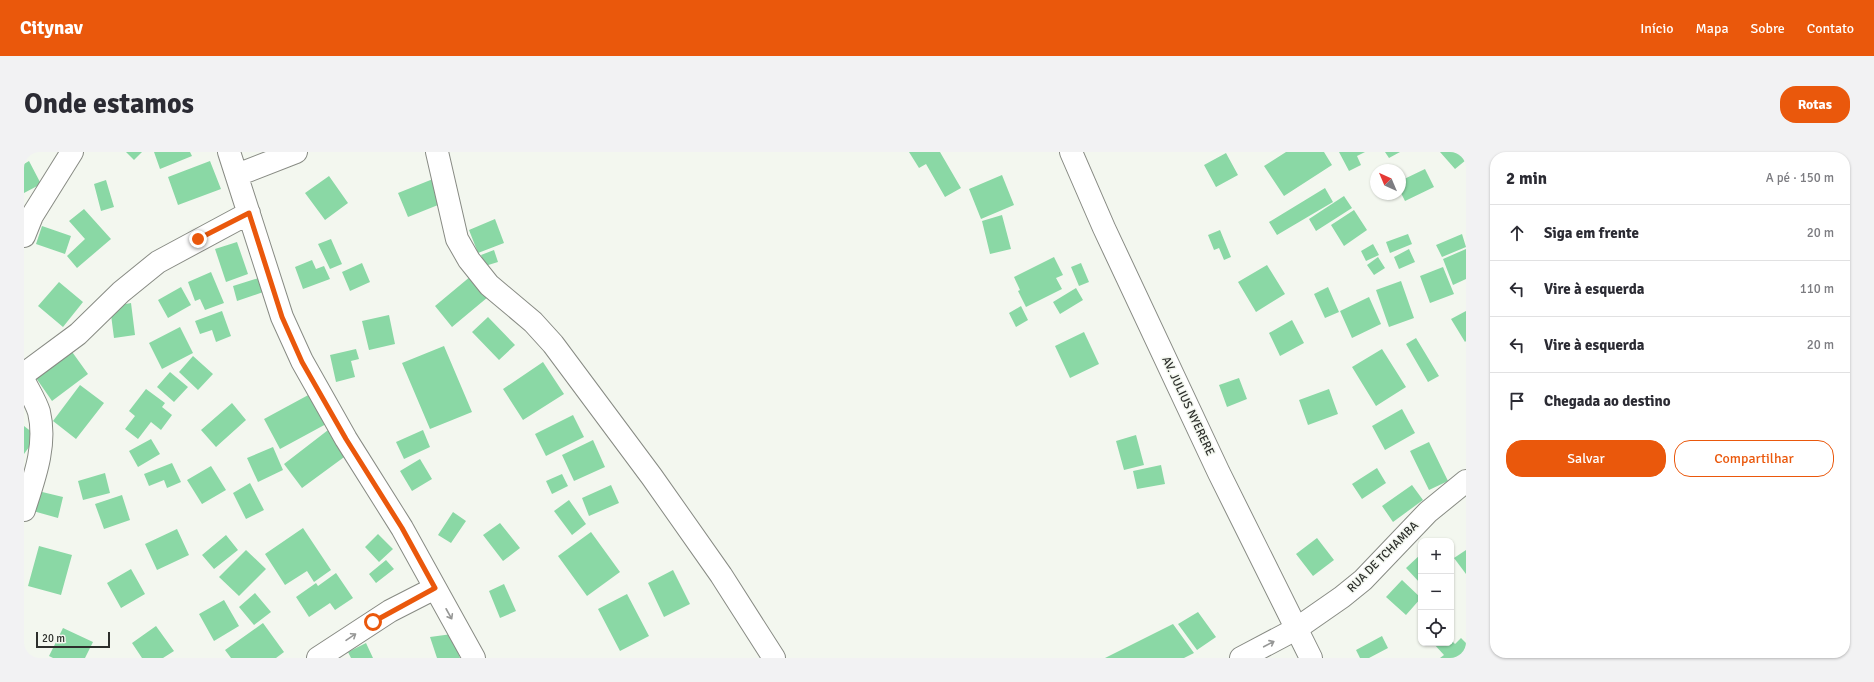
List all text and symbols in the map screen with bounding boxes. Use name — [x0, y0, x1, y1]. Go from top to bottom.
text: Citynav — [20, 16, 83, 40]
text: Início — [1640, 20, 1674, 37]
text: Mapa — [1696, 20, 1728, 37]
text: Sobre — [1750, 20, 1785, 37]
text: Contato — [1807, 20, 1854, 37]
button: Rotas — [1780, 86, 1850, 123]
text: Onde estamos — [24, 87, 194, 121]
north arrow — [1370, 164, 1406, 200]
text: 2 min — [1506, 168, 1547, 189]
text: A pé · 150 m — [1766, 170, 1834, 186]
icon: ahead — [1506, 222, 1528, 244]
text: Siga em frente — [1544, 224, 1639, 242]
text: 20 m — [1807, 225, 1834, 241]
route end — [189, 230, 207, 248]
icon: left — [1506, 278, 1528, 300]
text: Vire à esquerda — [1544, 280, 1644, 298]
text: 110 m — [1800, 281, 1834, 297]
icon: left — [1506, 334, 1528, 356]
text: Vire à esquerda — [1544, 336, 1644, 354]
text: 20 m — [1807, 337, 1834, 353]
street label: AV. JULIUS NYERERE — [1158, 354, 1218, 458]
icon: arrive — [1506, 390, 1528, 412]
text: Chegada ao destino — [1544, 392, 1671, 410]
button: Salvar — [1506, 440, 1666, 477]
button: Compartilhar — [1674, 440, 1834, 477]
street label: RUA DE TCHAMBA — [1344, 518, 1422, 596]
map controls — [1418, 538, 1454, 646]
button: + — [1418, 538, 1454, 574]
button: − — [1418, 574, 1454, 610]
one-way arrow — [446, 608, 454, 620]
button: locate — [1418, 610, 1454, 646]
route start — [364, 613, 382, 631]
scale bar — [36, 630, 110, 649]
text: 20 m — [42, 632, 65, 645]
one-way arrow — [345, 633, 356, 641]
one-way arrow — [1263, 639, 1275, 647]

